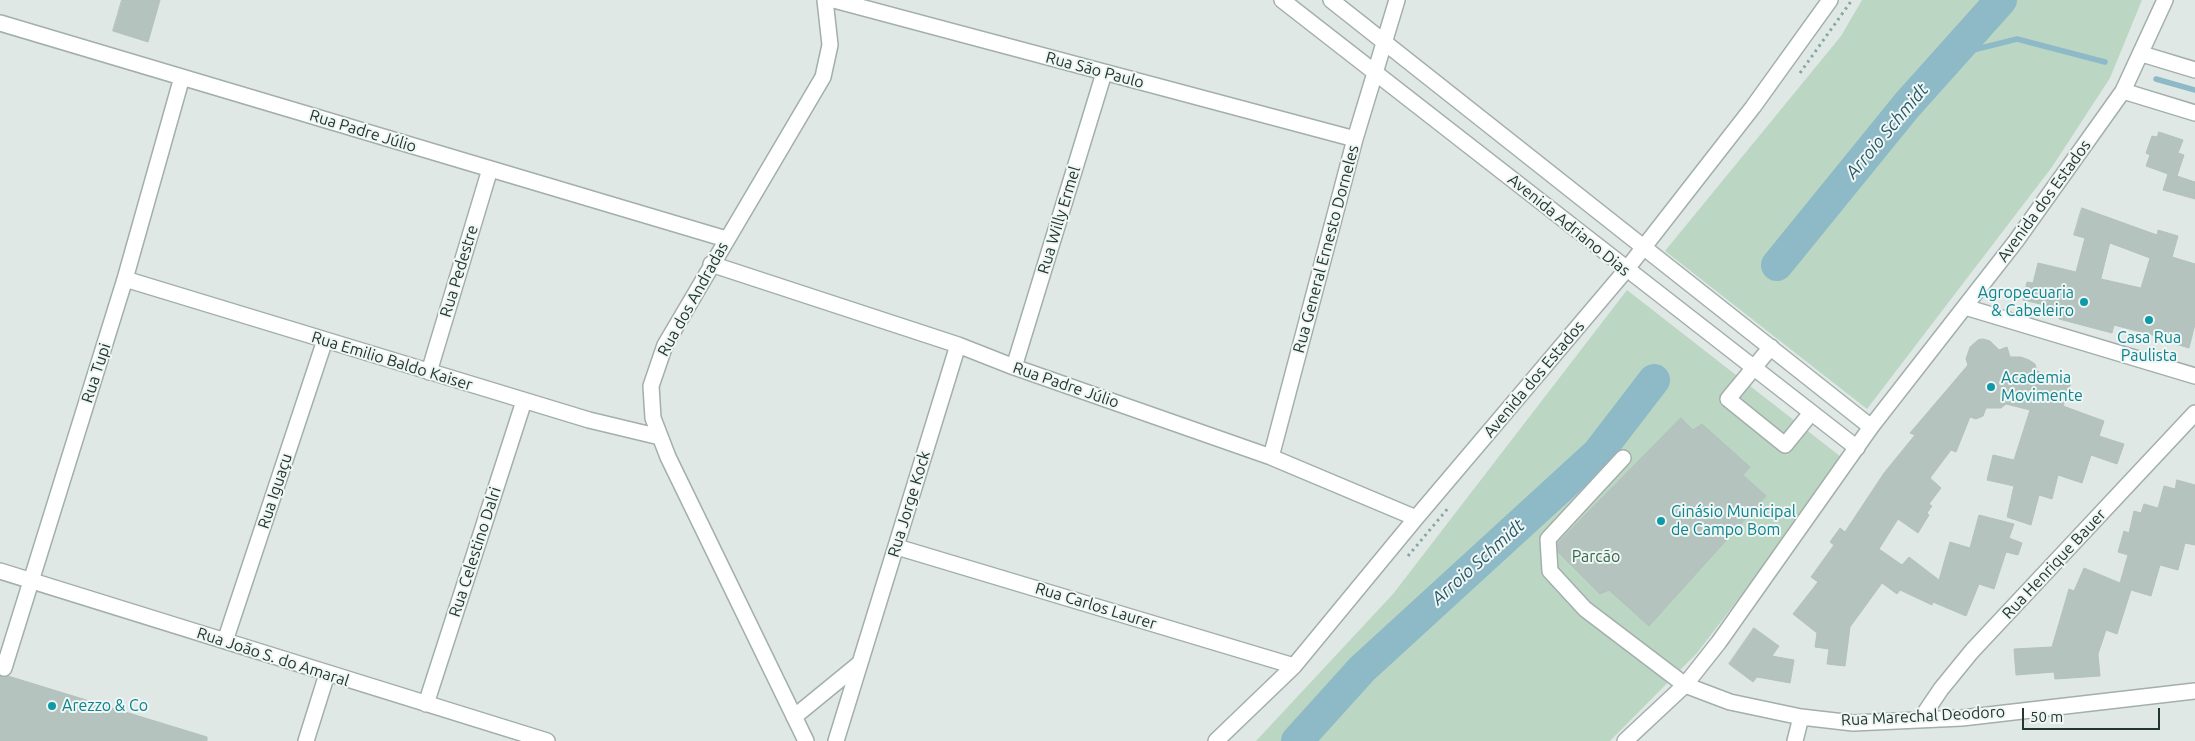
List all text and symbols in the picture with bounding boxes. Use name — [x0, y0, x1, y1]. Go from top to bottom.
street label: Rua São Paulo — [1044, 48, 1146, 92]
water label: Arroio Schmidt — [1841, 79, 1933, 183]
street label: Rua Padre Júlio — [307, 106, 419, 156]
street label: Avenida dos Estados — [1993, 136, 2095, 266]
street label: Rua General Ernesto Dorneles — [1289, 143, 1363, 355]
street label: Rua Willy Ermel — [1034, 164, 1084, 276]
street label: Avenida Adriano Dias — [1504, 170, 1634, 280]
street label: Rua Pedestre — [436, 223, 482, 319]
street label: Rua dos Andradas — [654, 238, 732, 360]
place label: Agropecuaria & Cabeleiro — [1978, 283, 2074, 321]
marker: Agropecuaria & Cabeleiro — [2078, 296, 2090, 308]
marker: Casa Rua Paulista — [2143, 314, 2155, 326]
street label: Avenida dos Estados — [1480, 317, 1588, 441]
street label: Rua Emilio Baldo Kaiser — [309, 327, 475, 395]
place label: Casa Rua Paulista — [2117, 328, 2181, 366]
street label: Rua Tupi — [77, 341, 115, 405]
street label: Rua Padre Júlio — [1010, 358, 1122, 412]
place label: Academia Movimente — [2001, 368, 2083, 406]
marker: Academia Movimente — [1985, 381, 1997, 393]
street label: Rua Jorge Kock — [884, 448, 934, 560]
street label: Rua Iguaçu — [254, 451, 296, 531]
street label: Rua Celestino Dalri — [445, 485, 505, 619]
place label: Ginásio Municipal de Campo Bom — [1671, 502, 1796, 540]
street label: Rua Henrique Bauer — [1998, 505, 2110, 623]
water label: Arroio Schmidt — [1427, 515, 1529, 609]
marker: Ginásio Municipal de Campo Bom — [1655, 515, 1667, 527]
park label: Parcão — [1572, 547, 1620, 567]
street label: Rua Carlos Laurer — [1033, 578, 1159, 634]
street label: Rua João S. do Amaral — [194, 623, 352, 691]
place label: Arezzo & Co — [62, 696, 148, 716]
scale bar — [2025, 698, 2162, 730]
marker: Arezzo & Co — [46, 700, 58, 712]
street label: Rua Marechal Deodoro — [1840, 702, 2006, 730]
text: 50 m — [2030, 708, 2063, 725]

